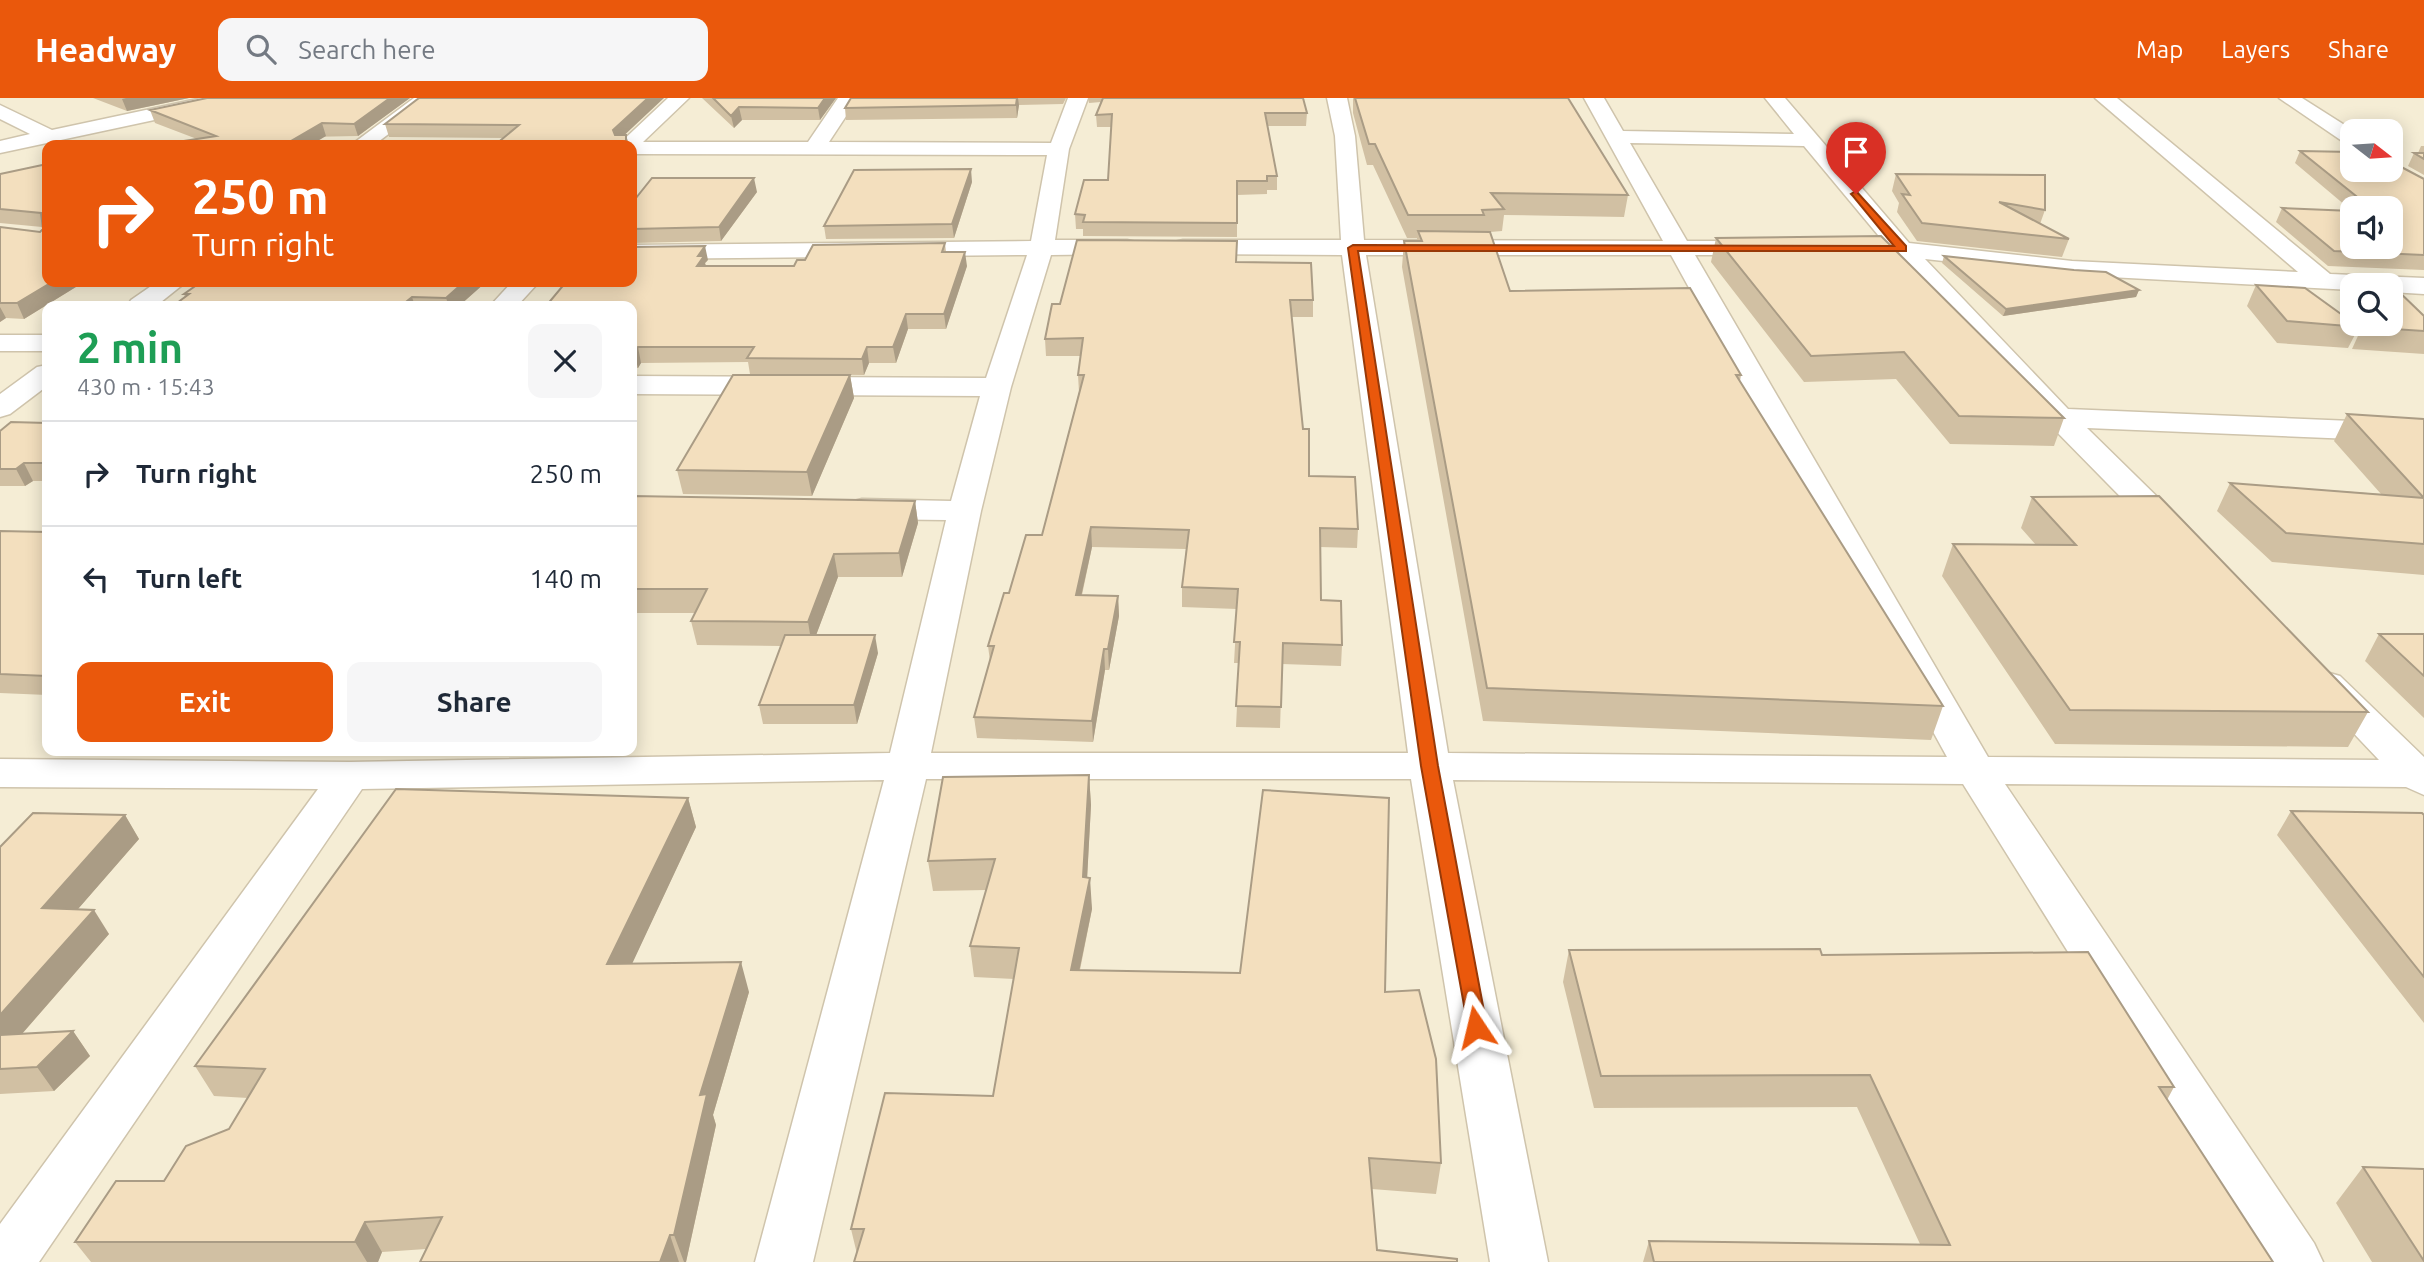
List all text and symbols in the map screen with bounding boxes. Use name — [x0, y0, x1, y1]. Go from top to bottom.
search box — [218, 18, 708, 81]
icon: search — [242, 30, 280, 68]
text: Headway — [35, 31, 176, 68]
text: Search here — [298, 35, 436, 64]
text: Map — [2136, 36, 2183, 63]
text: Layers — [2221, 36, 2290, 63]
text: Share — [2328, 36, 2389, 63]
north arrow — [2340, 119, 2403, 182]
map controls — [2340, 119, 2403, 336]
pin — [1826, 122, 1886, 194]
icon: arrive — [1837, 133, 1875, 171]
icon: right — [77, 168, 168, 259]
text: 250 m — [192, 168, 329, 223]
button: sound — [2340, 196, 2403, 259]
text: Turn right — [192, 226, 334, 262]
button: search — [2340, 273, 2403, 336]
text: 2 min — [77, 324, 183, 371]
button: close — [528, 324, 602, 398]
text: 430 m · 15:43 — [77, 374, 215, 399]
icon: right — [77, 455, 115, 493]
text: Turn right — [136, 459, 257, 488]
text: 250 m — [530, 459, 602, 488]
icon: left — [77, 560, 115, 598]
text: Turn left — [136, 564, 242, 593]
text: 140 m — [530, 564, 602, 593]
button: Exit — [77, 662, 333, 742]
button: Share — [347, 662, 602, 742]
position arrow — [1439, 990, 1513, 1064]

